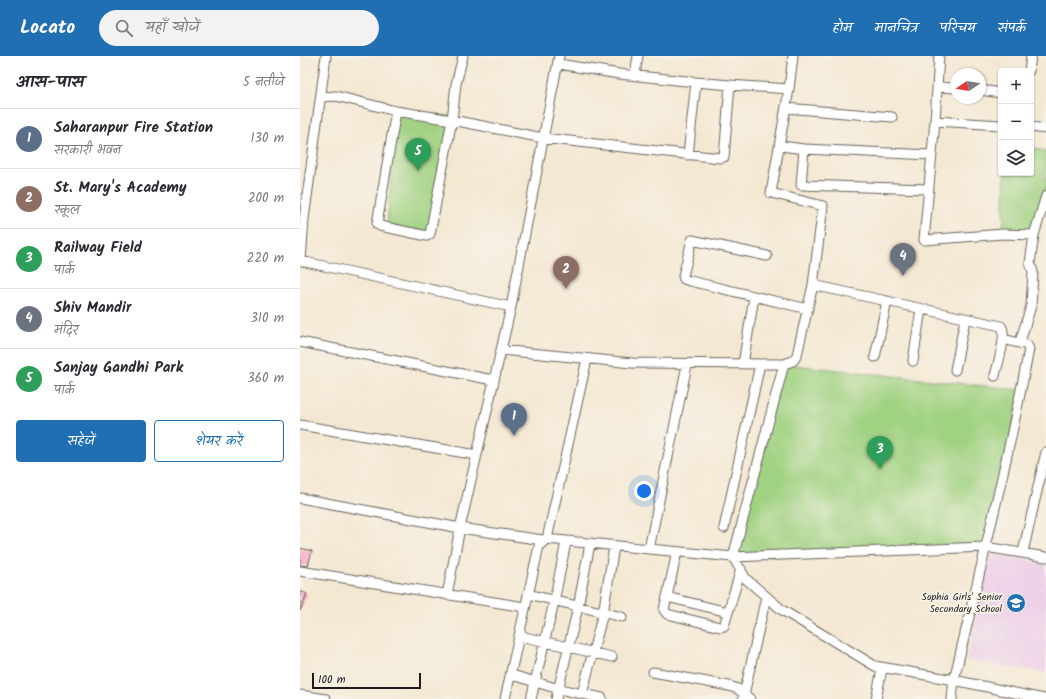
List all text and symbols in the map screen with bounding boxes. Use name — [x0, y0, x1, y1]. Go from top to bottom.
search box — [99, 10, 379, 46]
text: Locato — [20, 13, 75, 43]
text: यहाँ खोजें — [145, 16, 199, 40]
icon: search — [113, 17, 135, 39]
text: होम — [833, 17, 852, 39]
text: मानचित्र — [874, 17, 918, 39]
text: परिचय — [940, 17, 976, 39]
text: संपर्क — [998, 17, 1026, 39]
north arrow — [950, 68, 986, 104]
map controls — [998, 68, 1034, 176]
button: + — [998, 68, 1034, 104]
text: आस-पास — [16, 69, 84, 96]
text: 5 नतीजे — [243, 72, 284, 93]
button: − — [998, 104, 1034, 140]
text: Saharanpur Fire Station — [54, 116, 213, 140]
text: 1 — [27, 128, 31, 149]
text: 130 m — [250, 128, 284, 149]
pin: 5 — [405, 138, 431, 171]
text: सरकारी भवन — [54, 140, 121, 161]
button: layers — [998, 140, 1034, 176]
text: St. Mary's Academy — [54, 176, 187, 200]
text: 2 — [25, 188, 33, 209]
text: 200 m — [248, 188, 284, 209]
text: स्कूल — [54, 200, 80, 221]
text: Railway Field — [54, 236, 142, 260]
pin: 4 — [890, 243, 916, 276]
text: 3 — [25, 248, 33, 269]
text: 220 m — [247, 248, 284, 269]
pin: 2 — [553, 256, 579, 289]
text: पार्क — [54, 260, 75, 281]
text: Shiv Mandir — [54, 296, 131, 320]
text: 4 — [25, 308, 33, 329]
text: 310 m — [250, 308, 284, 329]
text: मंदिर — [54, 320, 78, 341]
text: Sanjay Gandhi Park — [54, 356, 183, 380]
text: 5 — [26, 368, 32, 389]
text: 360 m — [247, 368, 284, 389]
text: पार्क — [54, 380, 75, 401]
pin: 1 — [501, 403, 527, 436]
button: सहेजें — [16, 420, 146, 462]
button: शेयर करें — [154, 420, 284, 462]
pin: 3 — [867, 436, 893, 469]
your location — [634, 481, 654, 501]
place label: Sophia Girls' Senior Secondary School — [922, 589, 1003, 617]
school or university icon: Sophia Girls' Senior Secondary School — [1005, 592, 1027, 614]
scale bar — [312, 671, 421, 690]
text: 100 m — [318, 671, 346, 689]

